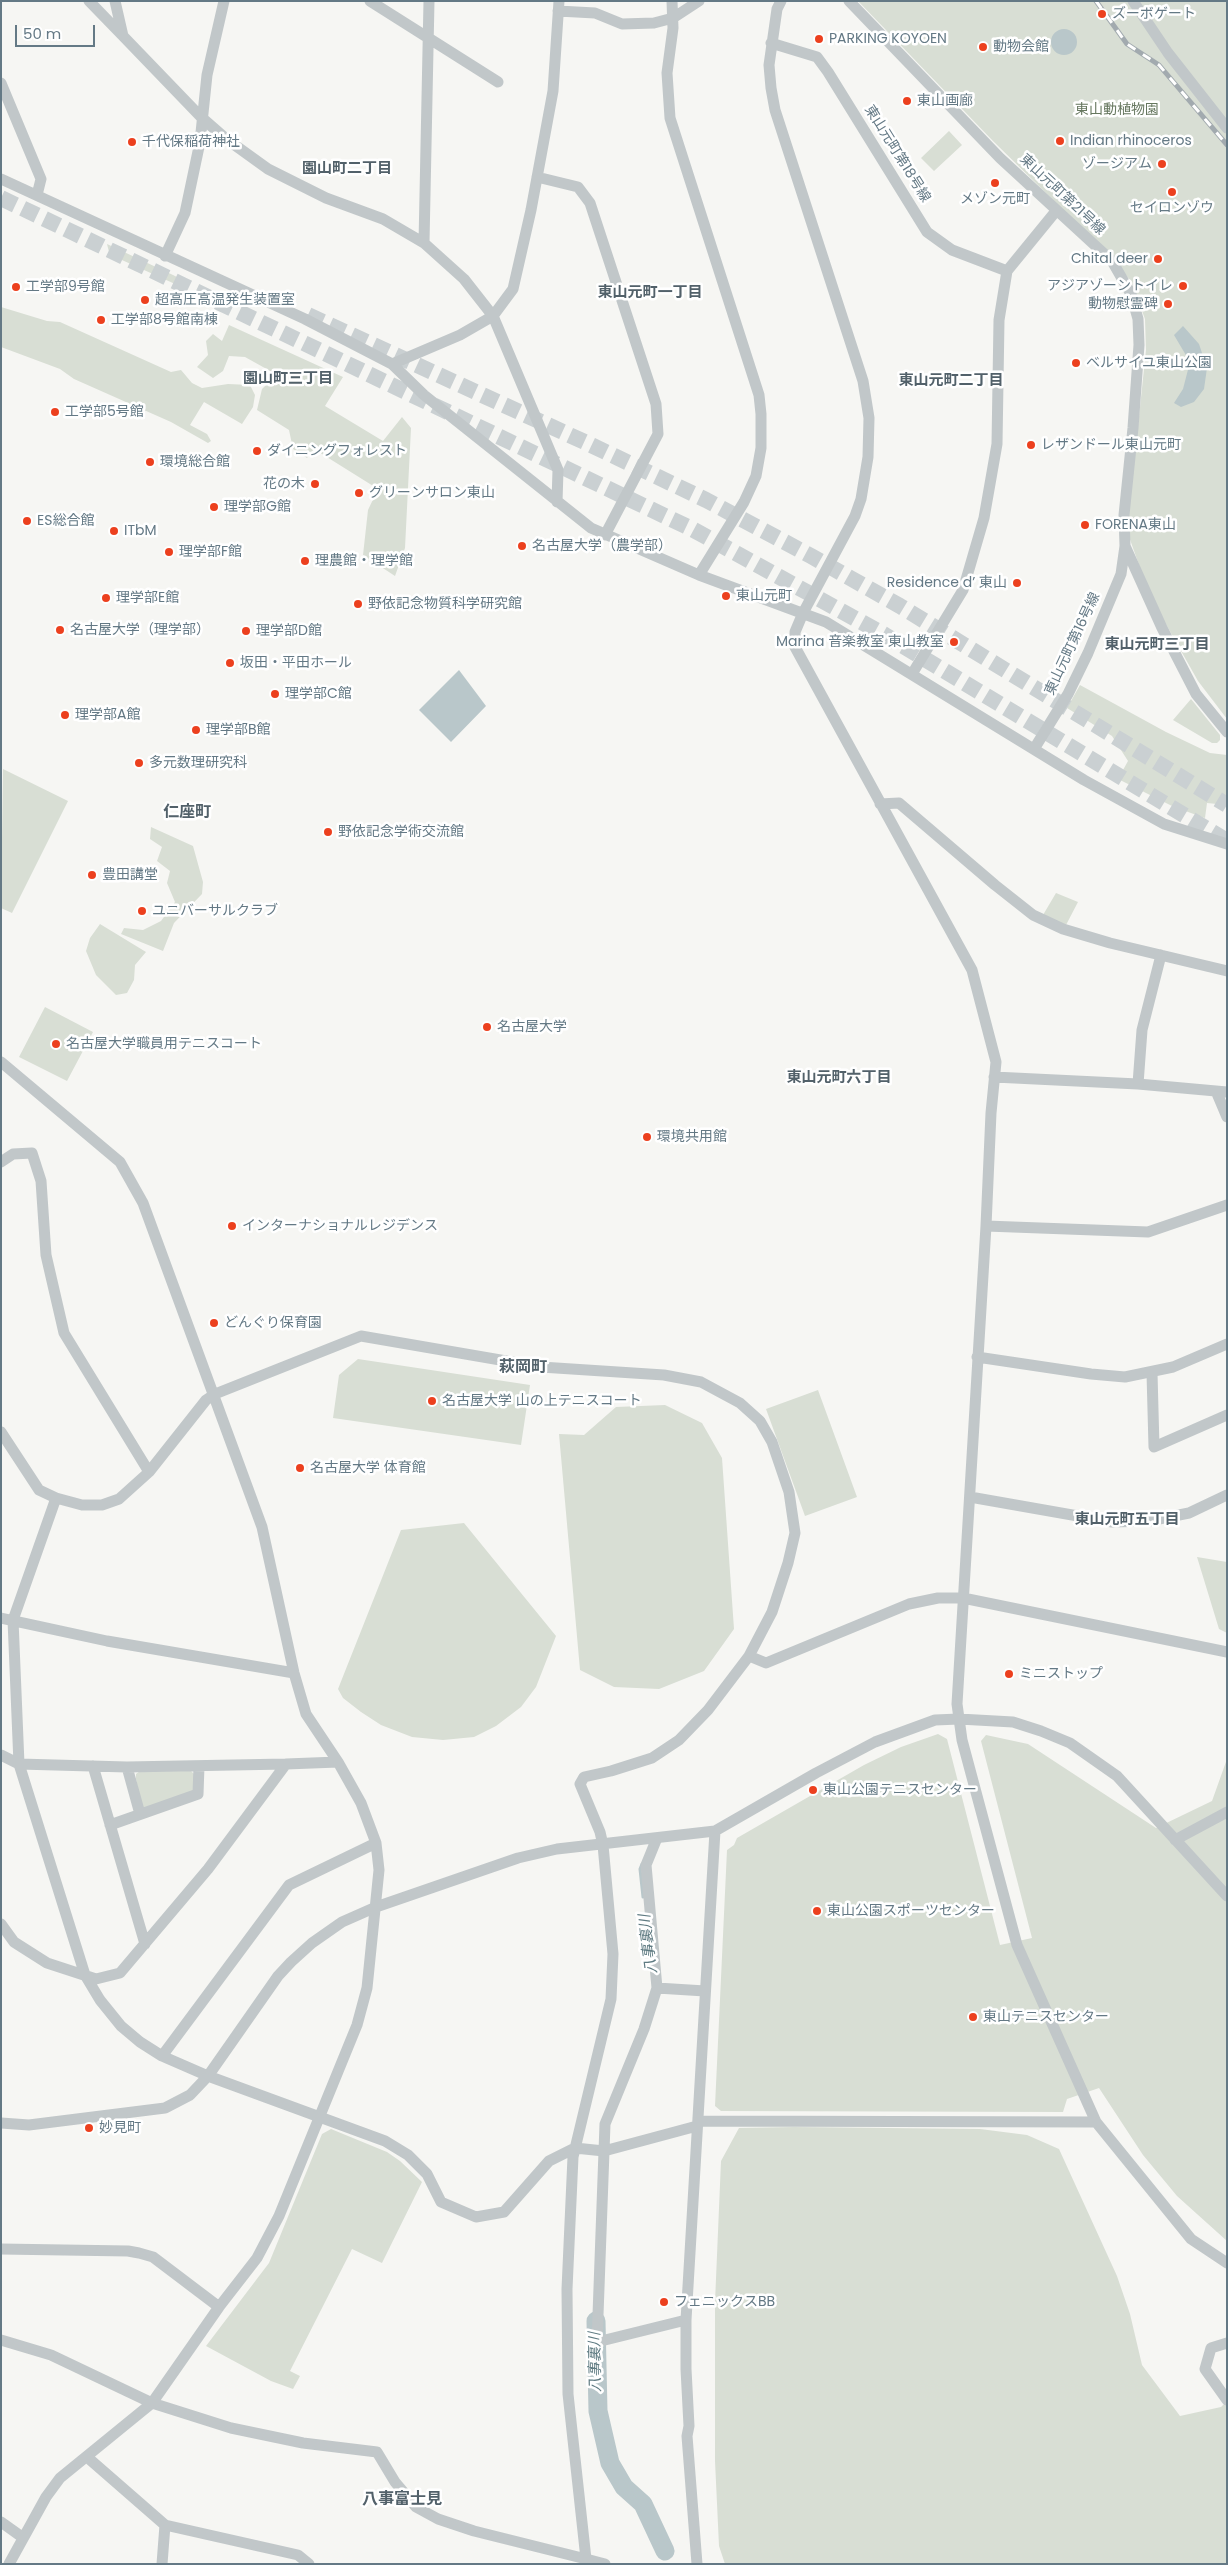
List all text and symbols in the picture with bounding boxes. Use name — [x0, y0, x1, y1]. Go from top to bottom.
place label: ズーボゲート — [1112, 6, 1196, 22]
marker: ズーボゲート — [1096, 8, 1108, 20]
scale bar — [18, 15, 98, 47]
text: 50 m — [23, 23, 61, 44]
place label: PARKING KOYOEN — [829, 31, 947, 47]
marker: PARKING KOYOEN — [813, 33, 825, 45]
place label: 動物会館 — [993, 39, 1049, 55]
marker: 動物会館 — [977, 41, 989, 53]
place label: 東山画廊 — [917, 93, 973, 109]
marker: 東山画廊 — [901, 95, 913, 107]
street label: 東山元町第18号線 — [860, 102, 934, 206]
park label: 東山動植物園 — [1075, 102, 1159, 118]
place label: Indian rhinoceros — [1070, 133, 1192, 149]
place label: 千代保稲荷神社 — [142, 134, 240, 150]
marker: Indian rhinoceros — [1054, 135, 1066, 147]
marker: 千代保稲荷神社 — [126, 136, 138, 148]
street label: 東山元町第21号線 — [1016, 151, 1108, 239]
place label: ゾージアム — [1082, 156, 1152, 172]
marker: ゾージアム — [1156, 158, 1168, 170]
district label: 園山町二丁目 — [302, 160, 392, 178]
marker: メゾン元町 — [989, 177, 1001, 189]
marker: セイロンゾウ — [1166, 186, 1178, 198]
place label: メゾン元町 — [960, 191, 1030, 207]
place label: セイロンゾウ — [1130, 200, 1214, 216]
place label: Chital deer — [1071, 251, 1148, 267]
marker: Chital deer — [1152, 253, 1164, 265]
place label: アジアゾーントイレ — [1047, 278, 1173, 294]
place label: 工学部9号館 — [26, 279, 105, 295]
marker: アジアゾーントイレ — [1177, 280, 1189, 292]
marker: 工学部9号館 — [10, 281, 22, 293]
district label: 東山元町一丁目 — [598, 284, 702, 302]
place label: 超高圧高温発生装置室 — [155, 292, 295, 308]
marker: 超高圧高温発生装置室 — [139, 294, 151, 306]
place label: 動物慰霊碑 — [1088, 296, 1158, 312]
marker: 動物慰霊碑 — [1162, 298, 1174, 310]
place label: 工学部8号館南棟 — [111, 312, 218, 328]
marker: 工学部8号館南棟 — [95, 314, 107, 326]
place label: ベルサイユ東山公園 — [1086, 355, 1212, 371]
marker: ベルサイユ東山公園 — [1070, 357, 1082, 369]
district label: 園山町三丁目 — [243, 370, 333, 388]
district label: 東山元町二丁目 — [899, 372, 1003, 390]
place label: 工学部5号館 — [65, 404, 144, 420]
marker: 工学部5号館 — [49, 406, 61, 418]
place label: レザンドール東山元町 — [1041, 437, 1181, 453]
marker: レザンドール東山元町 — [1025, 439, 1037, 451]
place label: ダイニングフォレスト — [267, 443, 407, 459]
marker: ダイニングフォレスト — [251, 445, 263, 457]
place label: 環境総合館 — [160, 454, 230, 470]
marker: 環境総合館 — [144, 456, 156, 468]
place label: 花の木 — [263, 476, 305, 492]
marker: 花の木 — [309, 478, 321, 490]
place label: グリーンサロン東山 — [369, 485, 495, 501]
marker: グリーンサロン東山 — [353, 487, 365, 499]
place label: 理学部G館 — [224, 499, 291, 515]
marker: 理学部G館 — [208, 501, 220, 513]
place label: ES総合館 — [37, 513, 94, 529]
marker: ES総合館 — [21, 515, 33, 527]
place label: FORENA東山 — [1095, 517, 1176, 533]
marker: FORENA東山 — [1079, 519, 1091, 531]
place label: ITbM — [124, 523, 157, 539]
marker: ITbM — [108, 525, 120, 537]
place label: 名古屋大学（農学部） — [532, 538, 672, 554]
marker: 名古屋大学（農学部） — [516, 540, 528, 552]
place label: 理学部F館 — [179, 544, 242, 560]
marker: 理学部F館 — [163, 546, 175, 558]
place label: 理農館・理学館 — [315, 553, 413, 569]
marker: 理農館・理学館 — [299, 555, 311, 567]
place label: Residence d’ 東山 — [887, 575, 1007, 591]
marker: Residence d’ 東山 — [1011, 577, 1023, 589]
place label: 東山元町 — [736, 588, 792, 604]
place label: 理学部E館 — [116, 590, 179, 606]
marker: 東山元町 — [720, 590, 732, 602]
street label: 東山元町第16号線 — [1042, 590, 1104, 698]
marker: 理学部E館 — [100, 592, 112, 604]
place label: 野依記念物質科学研究館 — [368, 596, 522, 612]
marker: 野依記念物質科学研究館 — [352, 598, 364, 610]
place label: 名古屋大学（理学部） — [70, 622, 210, 638]
place label: 理学部D館 — [256, 623, 322, 639]
marker: 名古屋大学（理学部） — [54, 624, 66, 636]
marker: 理学部D館 — [240, 625, 252, 637]
place label: Marina 音楽教室 東山教室 — [776, 634, 944, 650]
marker: Marina 音楽教室 東山教室 — [948, 636, 960, 648]
district label: 東山元町三丁目 — [1105, 636, 1209, 654]
place label: 坂田・平田ホール — [240, 655, 352, 671]
marker: 坂田・平田ホール — [224, 657, 236, 669]
place label: 理学部C館 — [285, 686, 352, 702]
marker: 理学部C館 — [269, 688, 281, 700]
place label: 理学部A館 — [75, 707, 140, 723]
marker: 理学部A館 — [59, 709, 71, 721]
place label: 理学部B館 — [206, 722, 271, 738]
marker: 理学部B館 — [190, 724, 202, 736]
place label: 多元数理研究科 — [149, 755, 247, 771]
marker: 多元数理研究科 — [133, 757, 145, 769]
district label: 仁座町 — [163, 803, 211, 823]
place label: 野依記念学術交流館 — [338, 824, 464, 840]
marker: 野依記念学術交流館 — [322, 826, 334, 838]
place label: 豊田講堂 — [102, 867, 158, 883]
marker: 豊田講堂 — [86, 869, 98, 881]
place label: ユニバーサルクラブ — [152, 903, 278, 919]
marker: ユニバーサルクラブ — [136, 905, 148, 917]
place label: 名古屋大学 — [497, 1019, 567, 1035]
marker: 名古屋大学 — [481, 1021, 493, 1033]
place label: 名古屋大学職員用テニスコート — [66, 1036, 262, 1052]
marker: 名古屋大学職員用テニスコート — [50, 1038, 62, 1050]
district label: 東山元町六丁目 — [787, 1069, 891, 1087]
place label: 環境共用館 — [657, 1129, 727, 1145]
marker: 環境共用館 — [641, 1131, 653, 1143]
place label: インターナショナルレジデンス — [242, 1218, 438, 1234]
marker: インターナショナルレジデンス — [226, 1220, 238, 1232]
place label: どんぐり保育園 — [224, 1315, 322, 1331]
marker: どんぐり保育園 — [208, 1317, 220, 1329]
district label: 萩岡町 — [499, 1358, 547, 1378]
place label: 名古屋大学 山の上テニスコート — [442, 1393, 642, 1409]
marker: 名古屋大学 山の上テニスコート — [426, 1395, 438, 1407]
place label: 名古屋大学 体育館 — [310, 1460, 426, 1476]
marker: 名古屋大学 体育館 — [294, 1462, 306, 1474]
district label: 東山元町五丁目 — [1075, 1511, 1179, 1529]
place label: ミニストップ — [1019, 1666, 1103, 1682]
marker: ミニストップ — [1003, 1668, 1015, 1680]
place label: 東山公園テニスセンター — [823, 1782, 977, 1798]
marker: 東山公園テニスセンター — [807, 1784, 819, 1796]
place label: 東山公園スポーツセンター — [827, 1903, 995, 1919]
marker: 東山公園スポーツセンター — [811, 1905, 823, 1917]
water label: 八事裏川 — [636, 1913, 662, 1975]
place label: 東山テニスセンター — [983, 2009, 1109, 2025]
marker: 東山テニスセンター — [967, 2011, 979, 2023]
place label: 妙見町 — [99, 2120, 141, 2136]
marker: 妙見町 — [83, 2122, 95, 2134]
place label: フェニックスBB — [674, 2294, 775, 2310]
marker: フェニックスBB — [658, 2296, 670, 2308]
water label: 八事裏川 — [586, 2332, 606, 2392]
district label: 八事富士見 — [362, 2490, 442, 2510]

